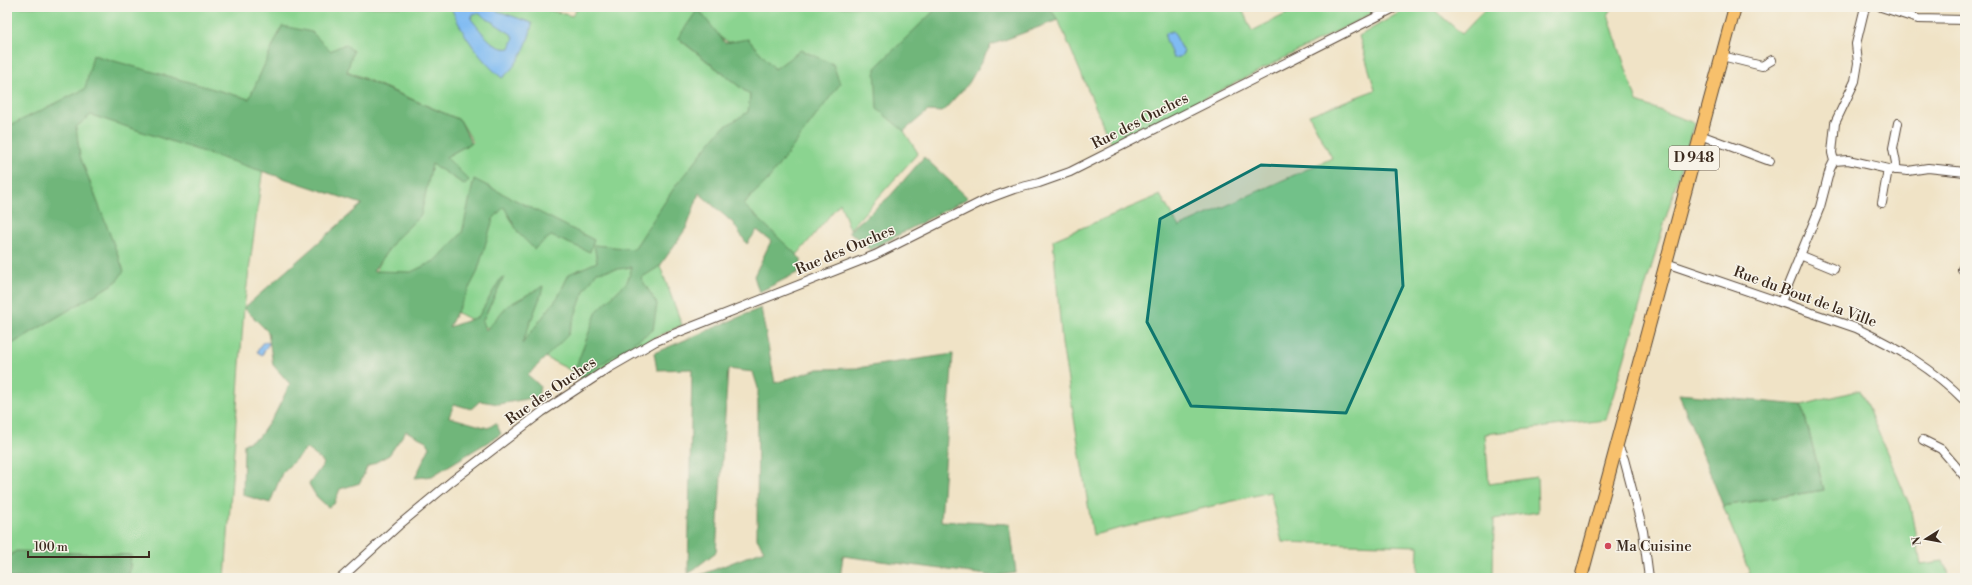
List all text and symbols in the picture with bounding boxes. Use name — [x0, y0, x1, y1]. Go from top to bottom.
street label: Rue des Ouches — [1088, 88, 1192, 154]
road number: D 948 — [1669, 146, 1719, 170]
street label: Rue des Ouches — [792, 221, 898, 279]
street label: Rue du Bout de la Ville — [1731, 262, 1879, 332]
street label: Rue des Ouches — [502, 353, 600, 429]
north arrow — [1906, 519, 1946, 559]
scale bar — [28, 533, 149, 559]
text: N — [1909, 535, 1925, 546]
place label: Ma Cuisine — [1616, 537, 1692, 556]
text: 100 m — [34, 540, 68, 555]
marker: Ma Cuisine — [1603, 541, 1613, 551]

